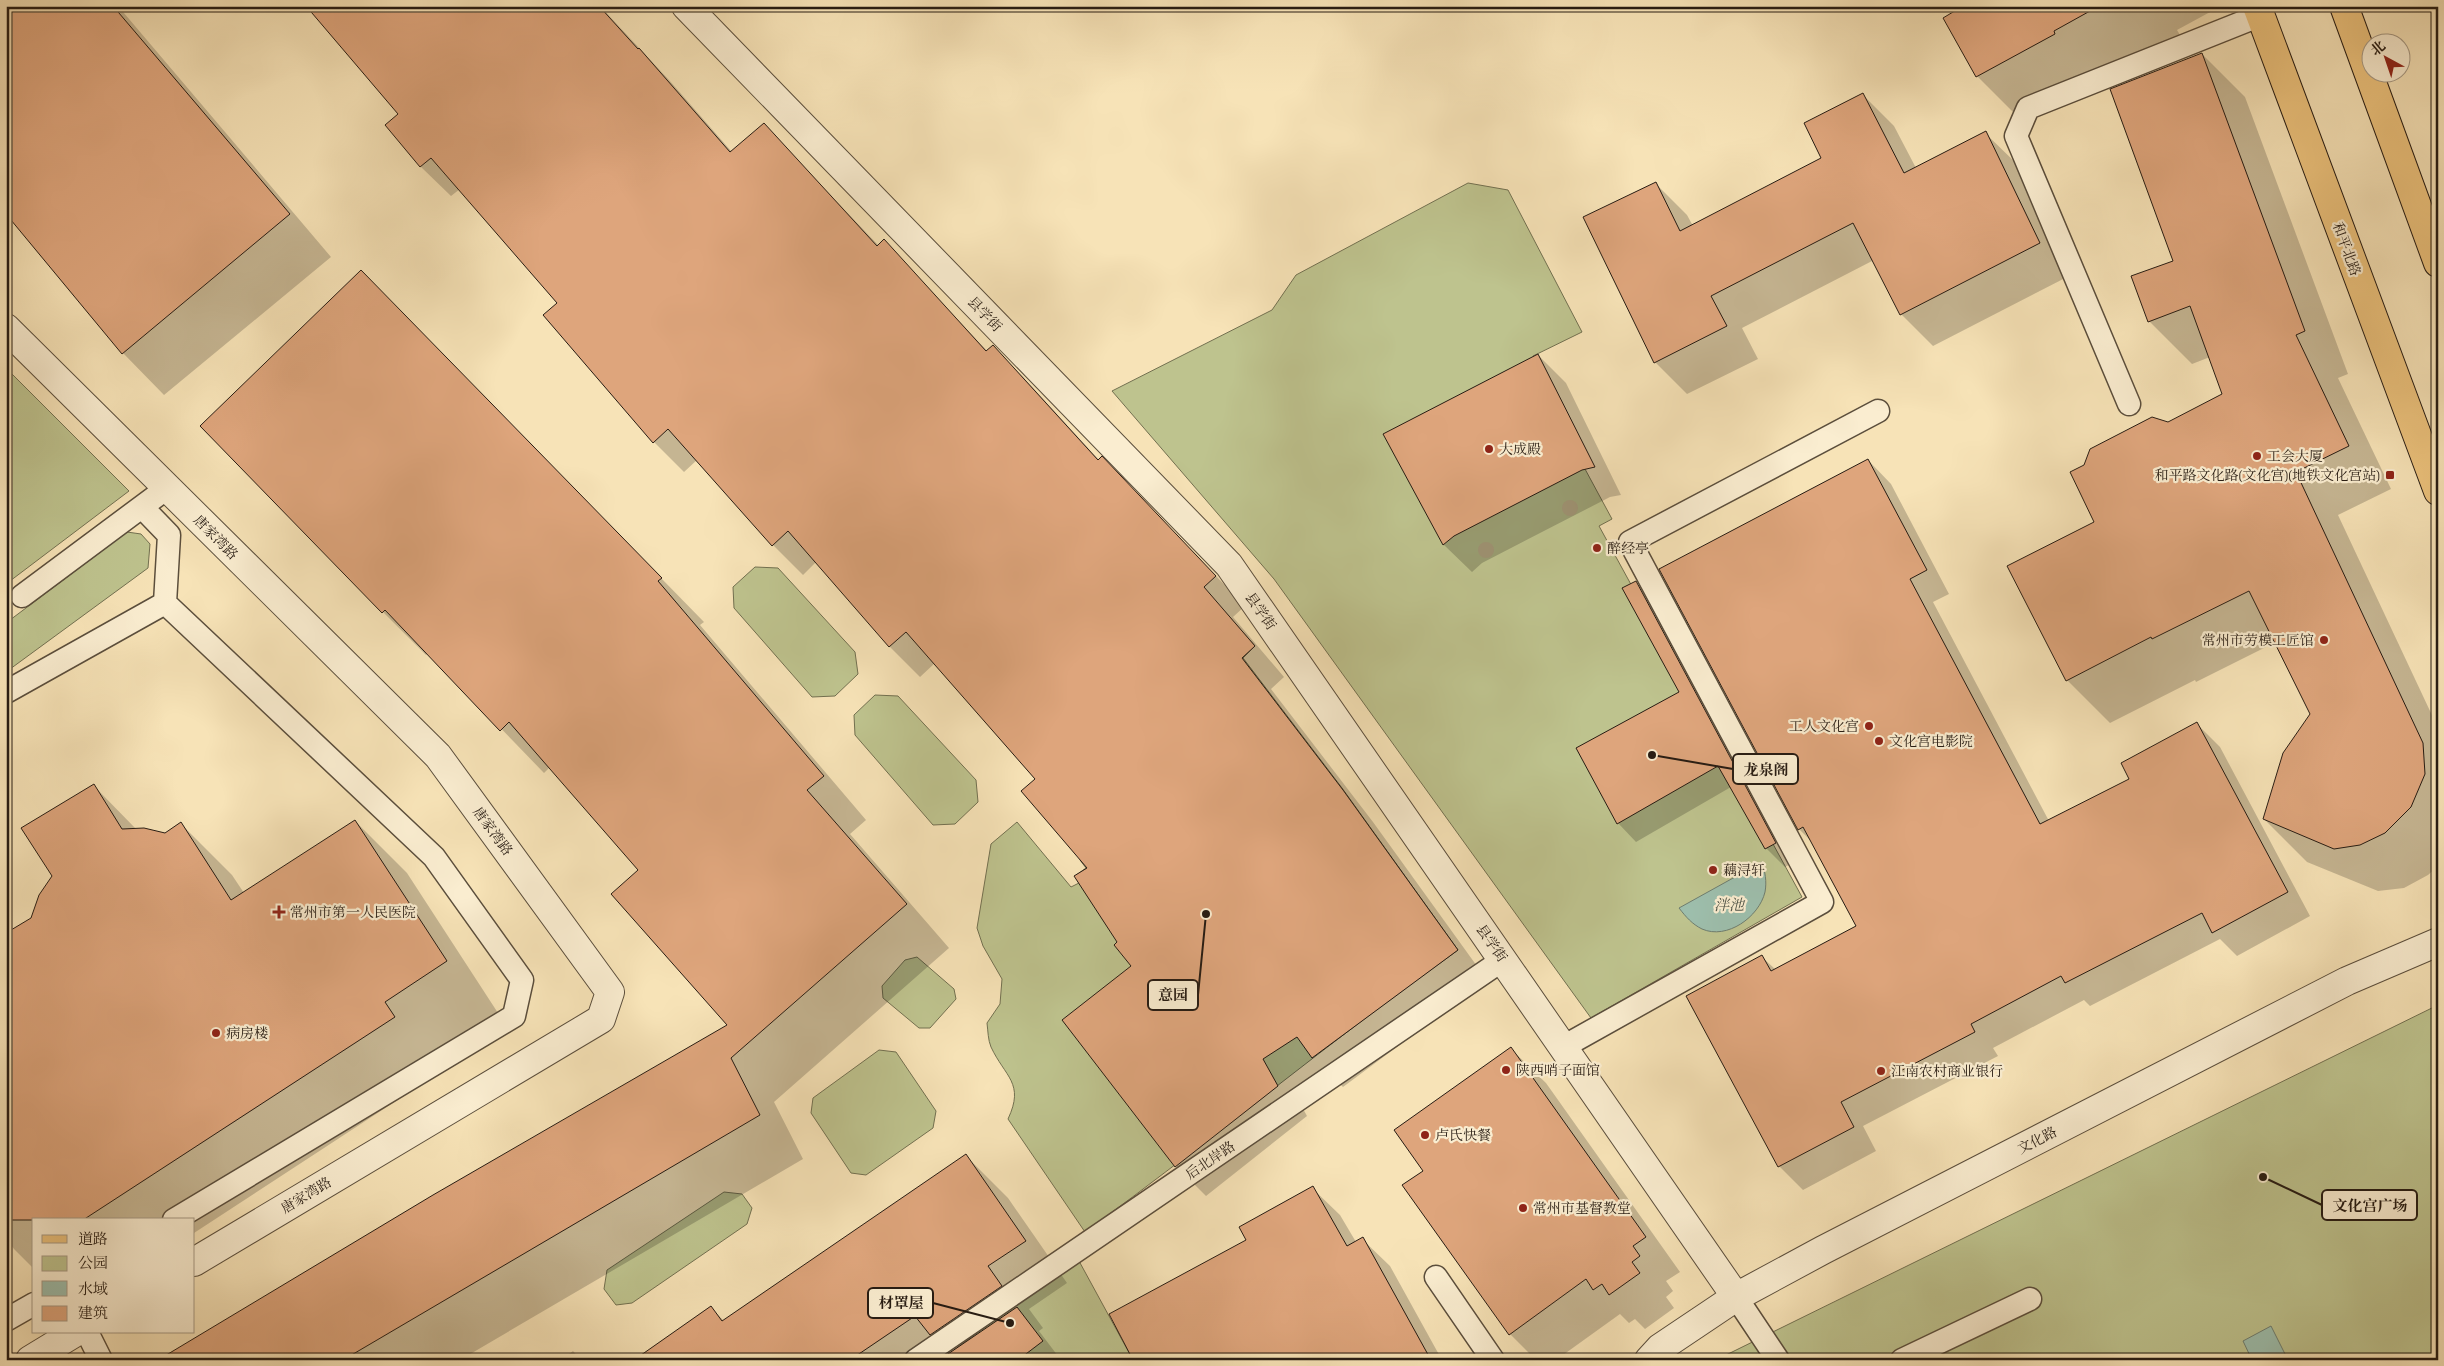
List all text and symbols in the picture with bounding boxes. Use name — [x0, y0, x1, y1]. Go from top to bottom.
north arrow — [2362, 32, 2412, 82]
text: 北 — [2366, 37, 2389, 60]
street label: 和平北路 — [2328, 220, 2365, 279]
street label: 县学街 — [963, 293, 1006, 336]
place label: 大成殿 — [1499, 440, 1541, 459]
marker: 大成殿 — [1483, 443, 1495, 455]
place label: 工会大厦 — [2267, 447, 2323, 466]
marker: 工会大厦 — [2251, 450, 2263, 462]
place label: 和平路文化路(文化宫)(地铁文化宫站) — [2155, 466, 2380, 485]
marker: 和平路文化路(文化宫)(地铁文化宫站) — [2384, 469, 2396, 481]
street label: 唐家湾路 — [189, 511, 242, 564]
place label: 醉经亭 — [1607, 539, 1649, 558]
marker: 醉经亭 — [1591, 542, 1603, 554]
street label: 县学街 — [1241, 589, 1280, 634]
place label: 常州市劳模工匠馆 — [2202, 631, 2314, 650]
marker: 常州市劳模工匠馆 — [2318, 634, 2330, 646]
place label: 工人文化宫 — [1789, 717, 1859, 736]
marker: 工人文化宫 — [1863, 720, 1875, 732]
place label: 文化宫电影院 — [1889, 732, 1973, 751]
marker: 文化宫电影院 — [1873, 735, 1885, 747]
callout: 龙泉阁 — [1733, 754, 1798, 784]
text: 龙泉阁 — [1743, 760, 1789, 780]
street label: 唐家湾路 — [468, 803, 517, 860]
place label: 藕浔轩 — [1723, 861, 1765, 880]
marker: 藕浔轩 — [1707, 864, 1719, 876]
water label: 泮池 — [1714, 895, 1746, 915]
place label: 常州市第一人民医院 — [290, 903, 416, 922]
marker: 常州市第一人民医院 — [272, 905, 286, 919]
street label: 县学街 — [1472, 921, 1511, 966]
callout: 意园 — [1148, 980, 1198, 1010]
text: 意园 — [1158, 985, 1188, 1005]
place label: 病房楼 — [226, 1024, 268, 1043]
marker: 病房楼 — [210, 1027, 222, 1039]
place label: 陕西哨子面馆 — [1516, 1061, 1600, 1080]
place label: 江南农村商业银行 — [1891, 1062, 2003, 1081]
marker: 陕西哨子面馆 — [1500, 1064, 1512, 1076]
marker: 江南农村商业银行 — [1875, 1065, 1887, 1077]
street label: 文化路 — [2014, 1122, 2060, 1158]
place label: 卢氏快餐 — [1435, 1126, 1491, 1145]
marker: 卢氏快餐 — [1419, 1129, 1431, 1141]
street label: 后北岸路 — [1182, 1137, 1239, 1184]
street label: 唐家湾路 — [277, 1173, 335, 1218]
callout: 文化宫广场 — [2322, 1190, 2417, 1220]
text: 文化宫广场 — [2332, 1196, 2408, 1216]
place label: 常州市基督教堂 — [1533, 1199, 1631, 1218]
marker: 常州市基督教堂 — [1517, 1202, 1529, 1214]
legend — [32, 1218, 195, 1334]
text: 道路 — [78, 1229, 108, 1249]
text: 公园 — [78, 1253, 108, 1273]
text: 水域 — [78, 1279, 108, 1299]
callout: 材罩屋 — [868, 1288, 933, 1318]
text: 材罩屋 — [878, 1293, 924, 1313]
text: 建筑 — [78, 1303, 108, 1323]

